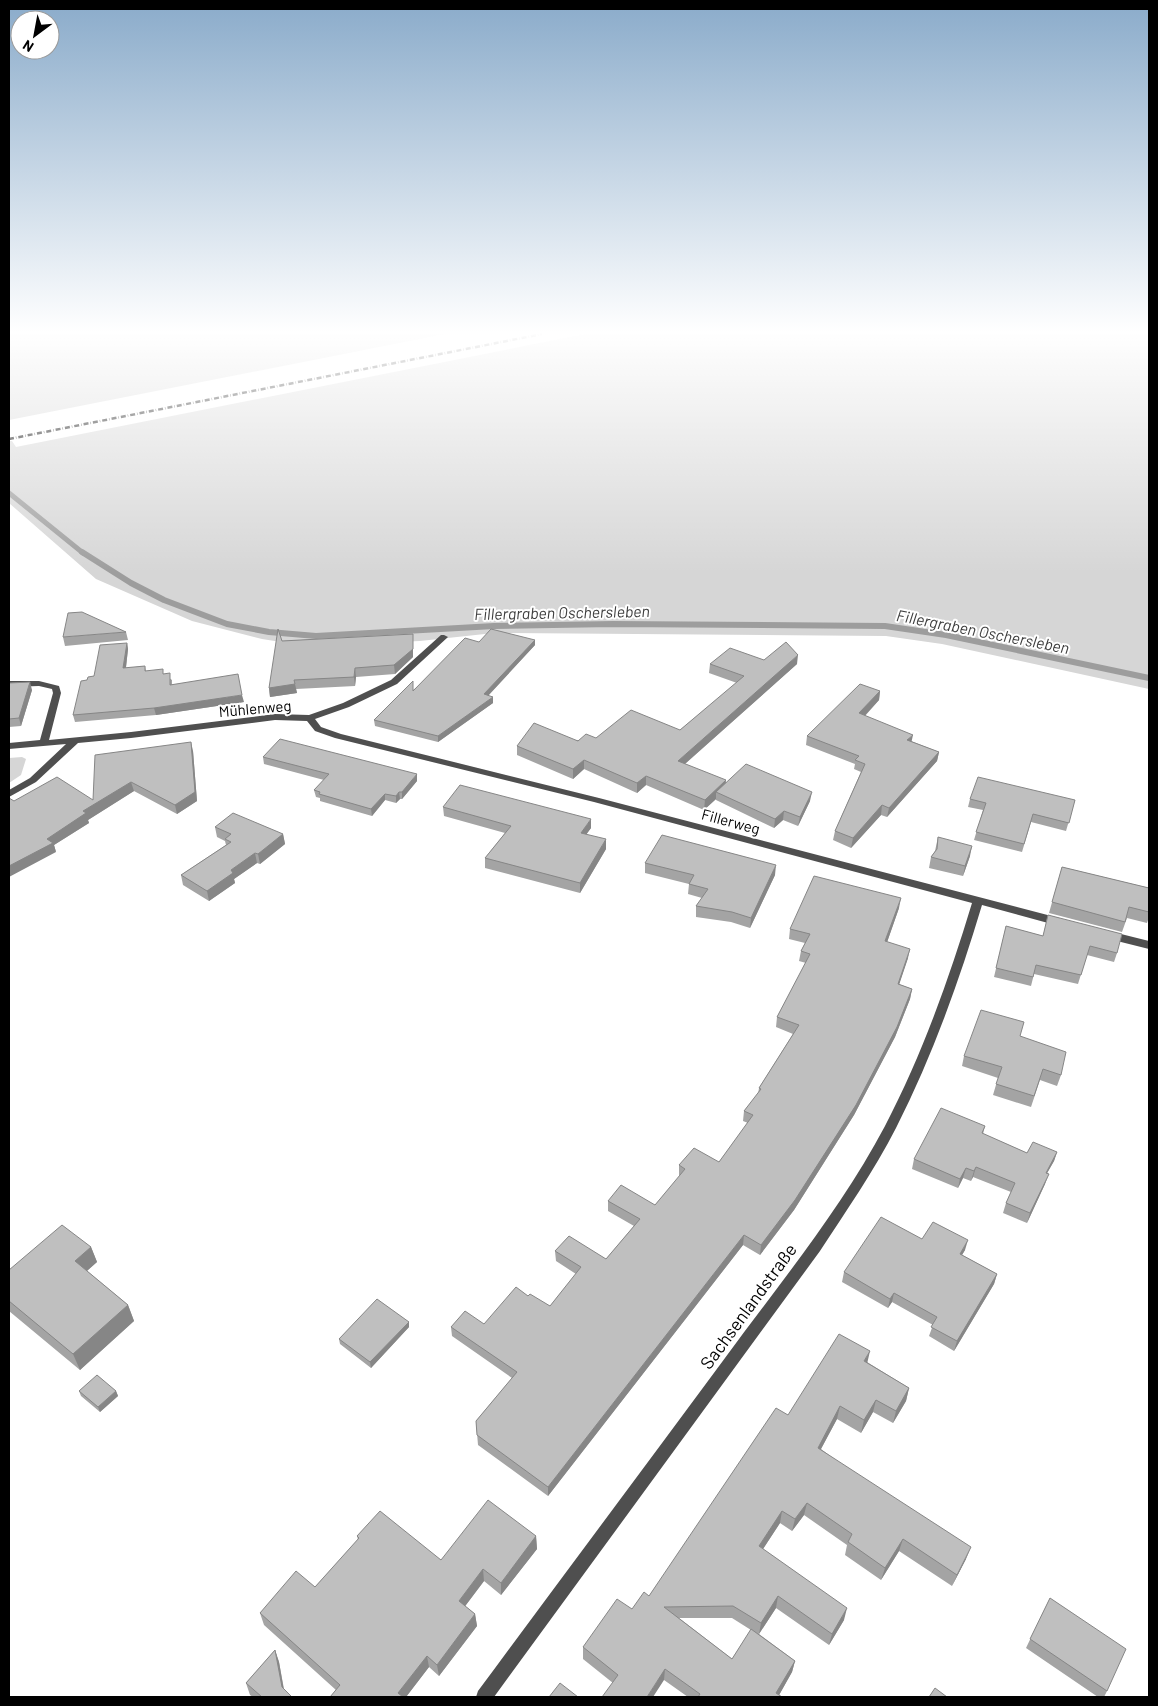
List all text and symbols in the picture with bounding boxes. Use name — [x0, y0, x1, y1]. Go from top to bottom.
north arrow — [10, 10, 60, 60]
text: N — [19, 37, 36, 56]
water label: Fillergraben Oschersleben — [474, 601, 650, 623]
water label: Fillergraben Oschersleben — [895, 605, 1071, 657]
street label: Mühlenweg — [218, 696, 292, 720]
street label: Fillerweg — [700, 805, 762, 837]
street label: Sachsenlandstraße — [695, 1239, 801, 1373]

